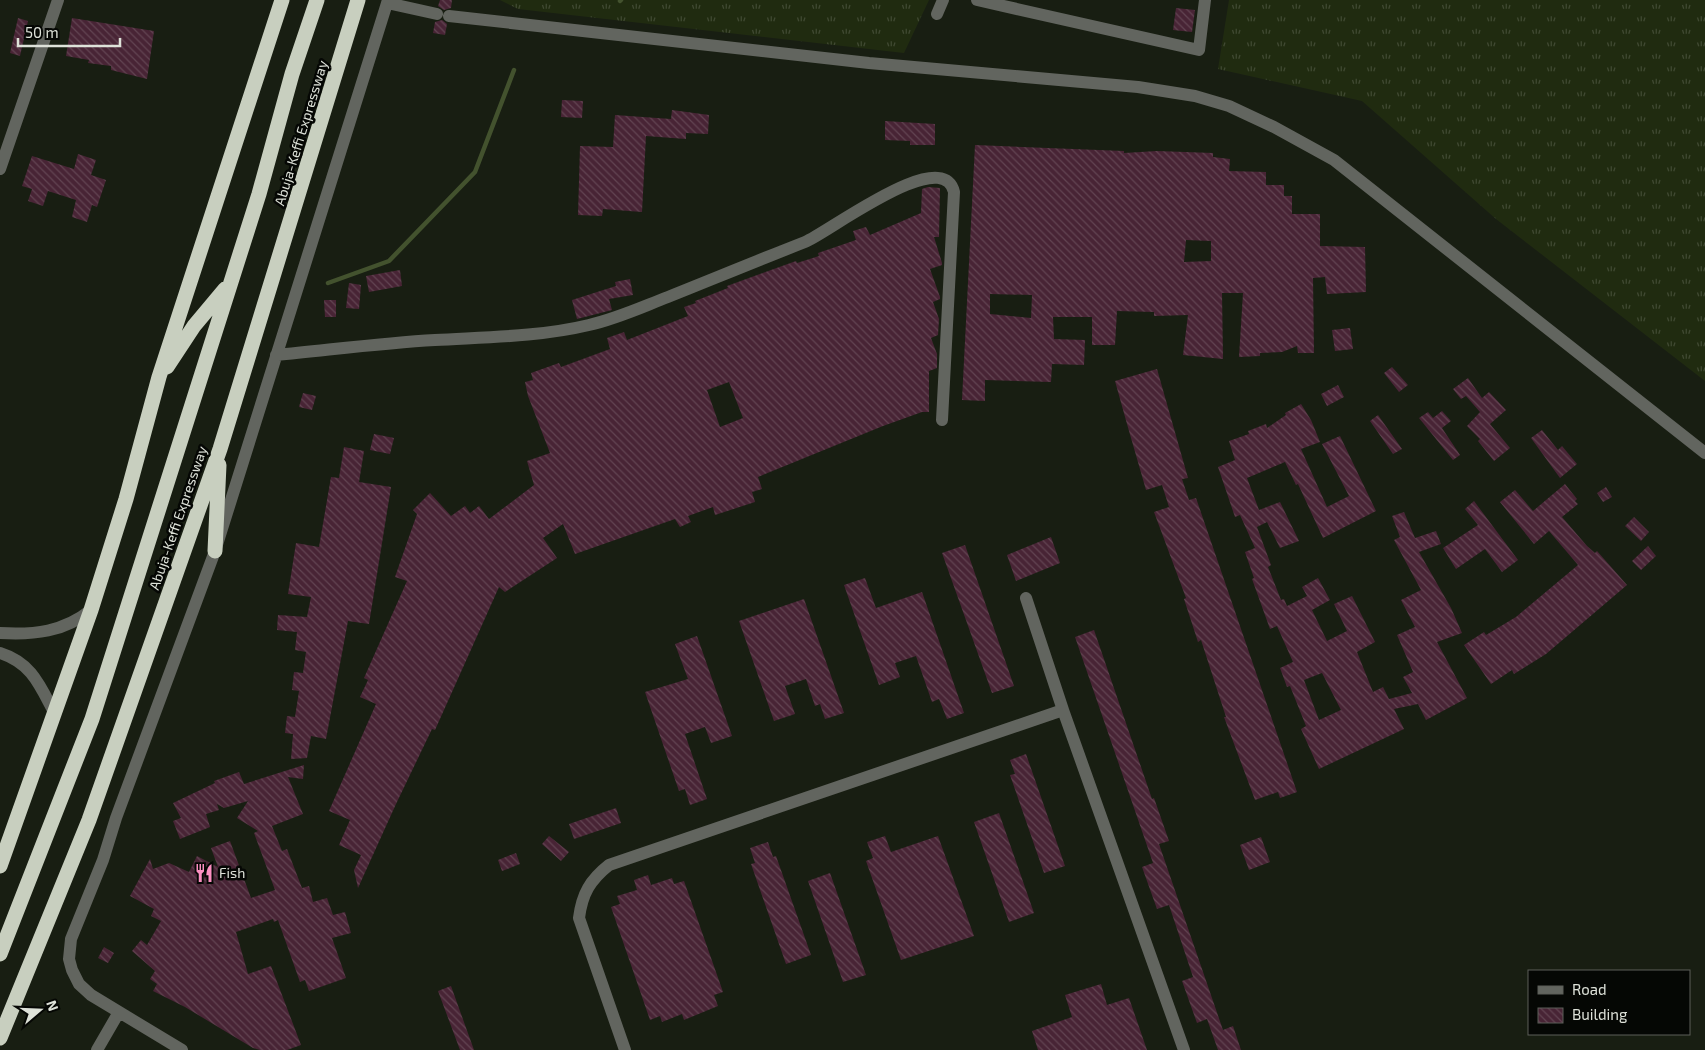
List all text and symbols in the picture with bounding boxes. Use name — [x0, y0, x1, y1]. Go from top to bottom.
scale bar — [18, 15, 120, 47]
text: 50 m — [25, 23, 59, 41]
street label: Abuja-Keffi Expressway — [270, 58, 331, 208]
street label: Abuja-Keffi Expressway — [145, 443, 210, 592]
restaurant icon: Fish — [193, 862, 215, 884]
place label: Fish — [219, 864, 245, 881]
legend — [1528, 970, 1690, 1035]
text: Road — [1572, 980, 1607, 998]
north arrow — [15, 985, 65, 1035]
text: N — [43, 998, 62, 1013]
text: Building — [1572, 1005, 1628, 1023]

